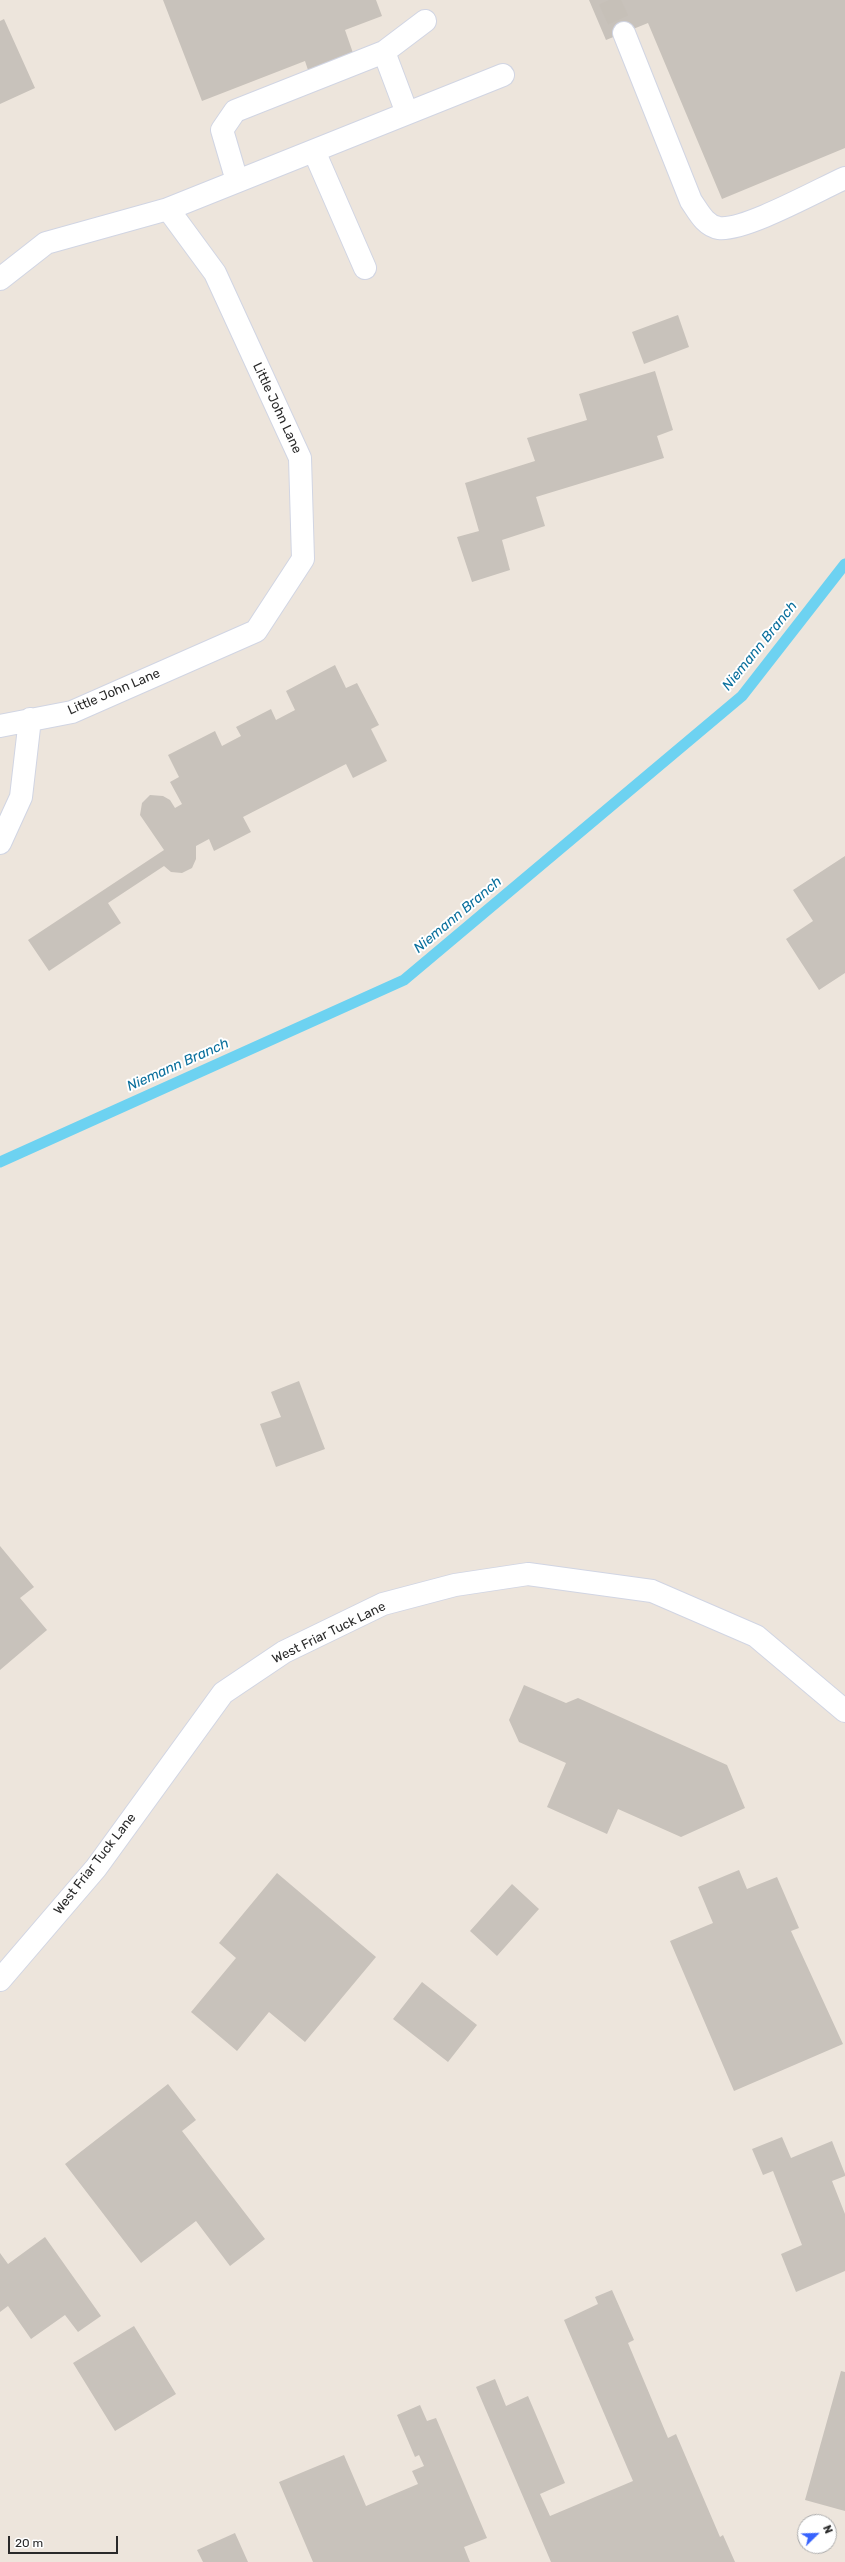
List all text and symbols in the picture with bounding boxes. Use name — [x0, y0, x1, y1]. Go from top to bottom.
street label: Little John Lane — [249, 360, 305, 456]
water label: Niemann Branch — [719, 598, 801, 694]
street label: Little John Lane — [66, 666, 162, 718]
water label: Niemann Branch — [411, 873, 505, 957]
water label: Niemann Branch — [124, 1035, 232, 1095]
street label: West Friar Tuck Lane — [270, 1599, 388, 1667]
street label: West Friar Tuck Lane — [51, 1810, 139, 1918]
north arrow — [797, 2514, 837, 2554]
text: N — [820, 2523, 835, 2536]
scale bar — [10, 2528, 120, 2554]
text: 20 m — [15, 2536, 43, 2550]

